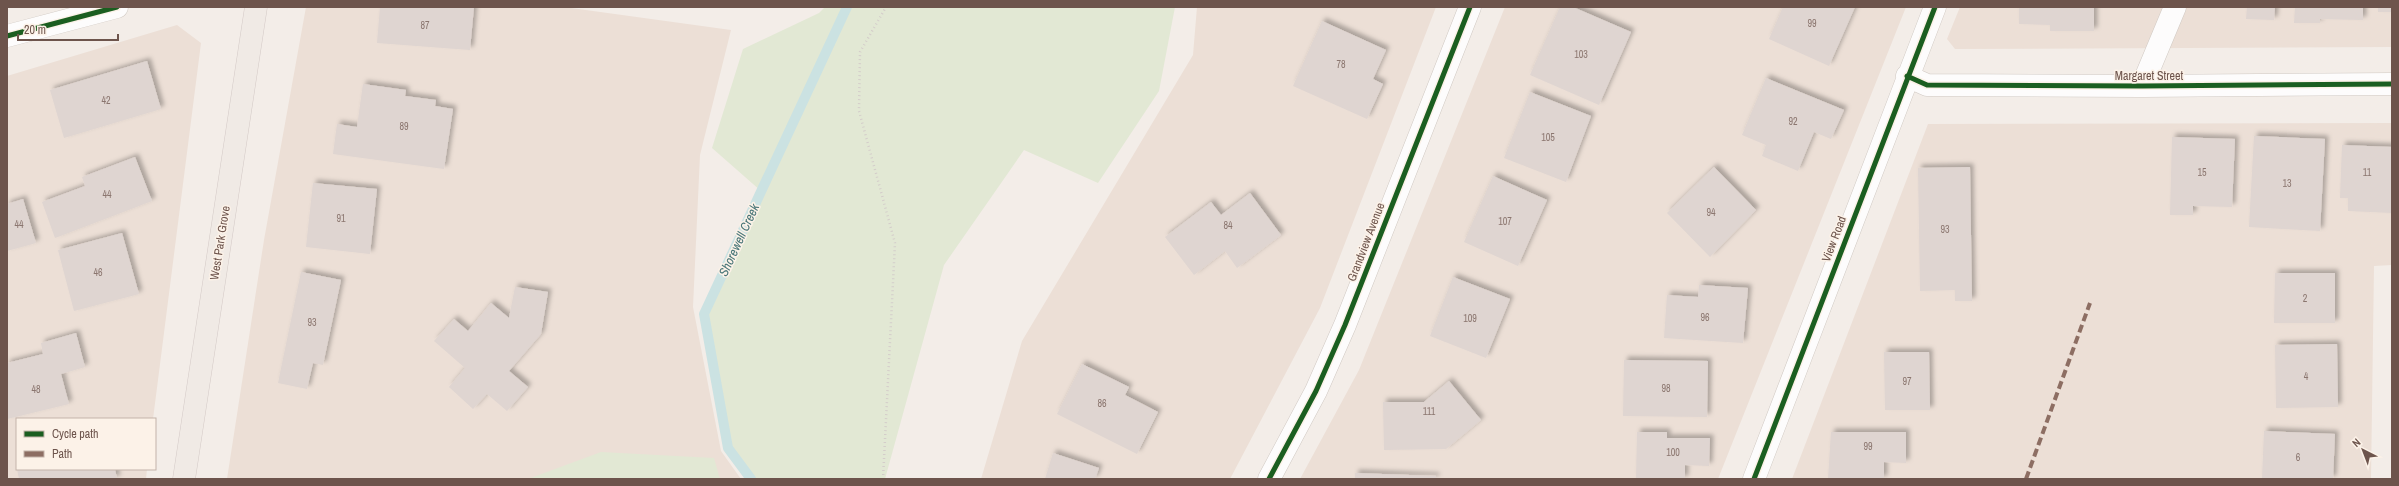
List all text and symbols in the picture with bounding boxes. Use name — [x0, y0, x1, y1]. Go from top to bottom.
scale bar — [18, 16, 118, 42]
house number: 99 — [1807, 17, 1817, 30]
house number: 87 — [420, 19, 430, 32]
text: 20 m — [24, 22, 46, 38]
house number: 103 — [1574, 48, 1588, 61]
house number: 78 — [1336, 58, 1346, 71]
street label: Margaret Street — [2115, 68, 2183, 84]
house number: 42 — [101, 94, 111, 107]
house number: 92 — [1788, 115, 1798, 128]
house number: 89 — [399, 120, 409, 133]
house number: 105 — [1541, 131, 1555, 144]
house number: 15 — [2197, 166, 2207, 179]
house number: 11 — [2363, 166, 2372, 179]
house number: 13 — [2282, 177, 2292, 190]
house number: 44 — [102, 188, 112, 201]
water label: Shorewell Creek — [715, 200, 764, 279]
street label: Grandview Avenue — [1344, 200, 1388, 284]
street label: West Park Grove — [206, 205, 234, 281]
house number: 94 — [1706, 206, 1716, 219]
house number: 91 — [336, 212, 346, 225]
street label: View Road — [1818, 214, 1850, 264]
house number: 107 — [1498, 215, 1512, 228]
house number: 44 — [14, 218, 24, 231]
house number: 84 — [1223, 219, 1233, 232]
house number: 93 — [1940, 223, 1950, 236]
house number: 46 — [93, 266, 103, 279]
house number: 2 — [2303, 292, 2308, 305]
house number: 96 — [1700, 311, 1710, 324]
house number: 109 — [1463, 312, 1477, 325]
house number: 93 — [307, 316, 317, 329]
house number: 4 — [2304, 370, 2309, 383]
house number: 97 — [1902, 375, 1912, 388]
house number: 98 — [1661, 382, 1671, 395]
house number: 48 — [31, 383, 41, 396]
house number: 86 — [1097, 397, 1107, 410]
house number: 111 — [1423, 405, 1436, 418]
legend — [16, 418, 156, 470]
text: Cycle path — [52, 426, 99, 442]
north arrow — [2343, 430, 2383, 470]
text: N — [2349, 435, 2363, 450]
house number: 99 — [1863, 440, 1873, 453]
text: Path — [52, 446, 72, 462]
house number: 100 — [1666, 446, 1680, 459]
house number: 6 — [2296, 451, 2301, 464]

